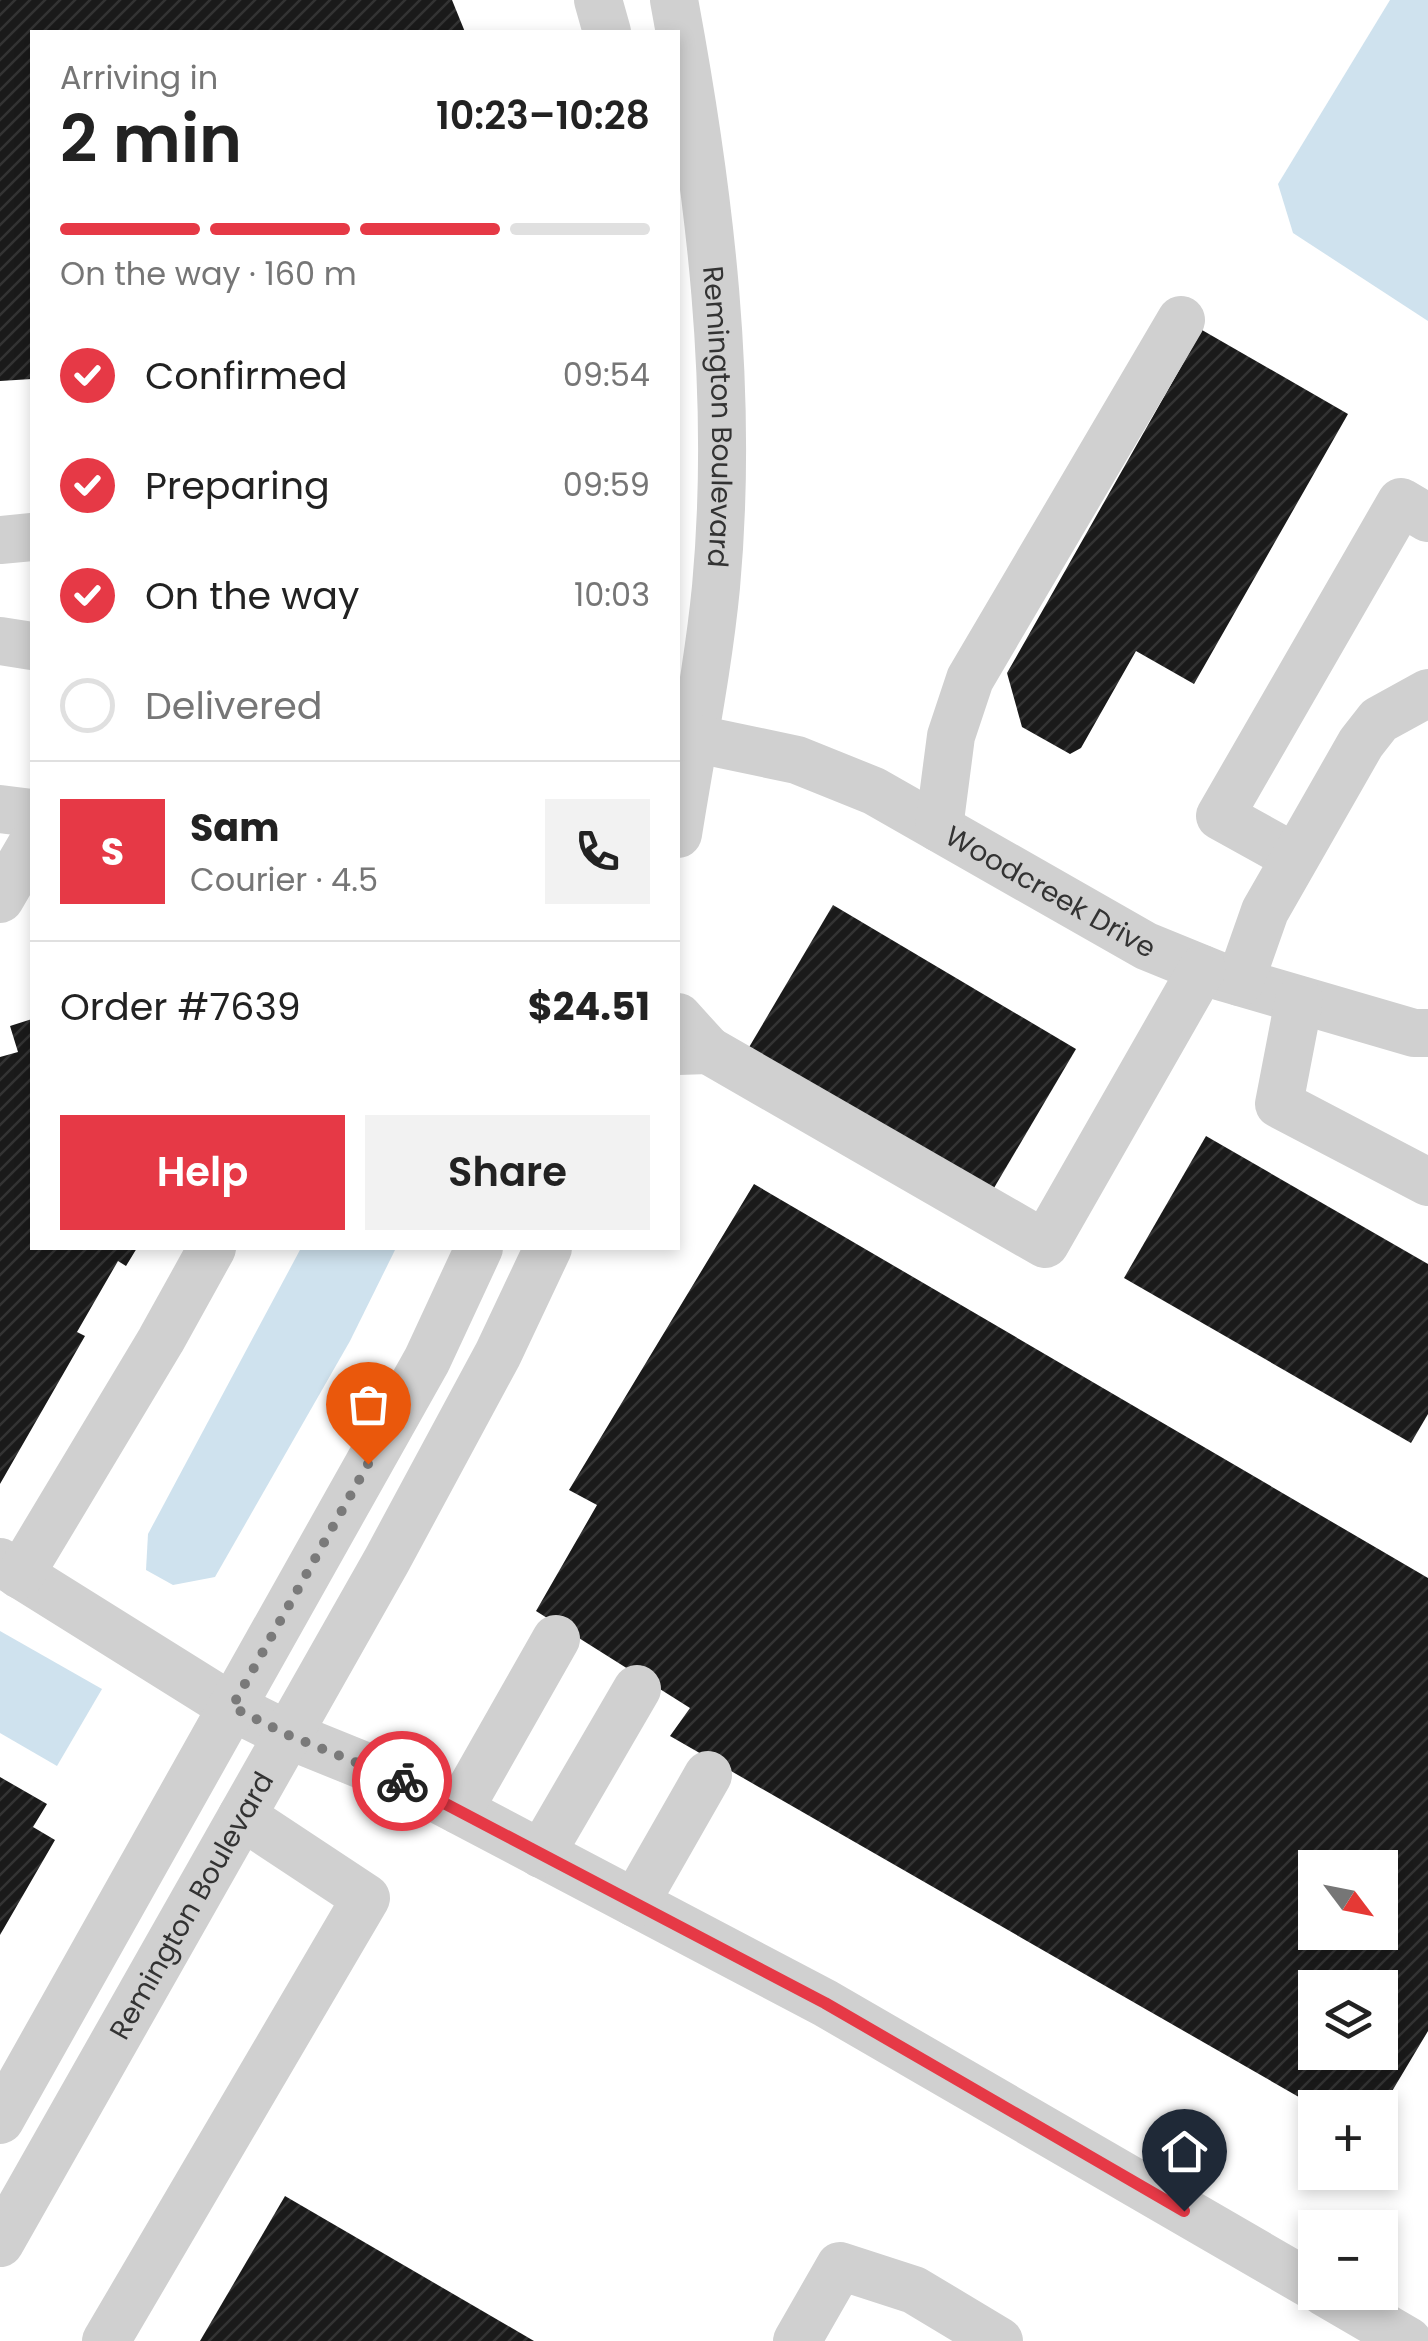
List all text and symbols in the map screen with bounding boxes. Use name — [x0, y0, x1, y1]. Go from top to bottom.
text: Arriving in — [60, 55, 218, 100]
text: 10:23–10:28 — [436, 89, 650, 142]
text: 2 min — [60, 94, 242, 185]
text: On the way · 160 m — [60, 251, 357, 296]
street label: Remington Boulevard — [693, 264, 741, 569]
icon: check — [60, 348, 115, 403]
text: Confirmed — [145, 349, 347, 402]
text: 09:54 — [563, 352, 650, 397]
icon: check — [60, 458, 115, 513]
text: Preparing — [145, 459, 330, 512]
text: 09:59 — [563, 462, 650, 507]
icon: check — [60, 568, 115, 623]
text: On the way — [145, 569, 359, 622]
text: 10:03 — [574, 572, 650, 617]
text: Delivered — [145, 679, 322, 732]
button: phone — [545, 799, 650, 904]
text: Sam — [190, 801, 279, 854]
street label: Woodcreek Drive — [938, 817, 1163, 968]
text: S — [101, 825, 124, 878]
text: Courier · 4.5 — [190, 857, 378, 902]
text: Order #7639 — [60, 980, 301, 1033]
text: $24.51 — [528, 980, 650, 1033]
button: Help — [60, 1115, 345, 1230]
button: Share — [365, 1115, 650, 1230]
pin — [326, 1362, 411, 1465]
icon: bag — [341, 1377, 396, 1432]
courier — [352, 1731, 452, 1831]
icon: bike — [375, 1754, 430, 1809]
street label: Remington Boulevard — [100, 1765, 283, 2047]
north arrow — [1298, 1850, 1398, 1950]
map controls — [1298, 1850, 1398, 2310]
button: layers — [1298, 1970, 1398, 2070]
button: + — [1298, 2090, 1398, 2190]
pin — [1142, 2109, 1227, 2212]
icon: home — [1157, 2124, 1212, 2179]
button: − — [1298, 2210, 1398, 2310]

